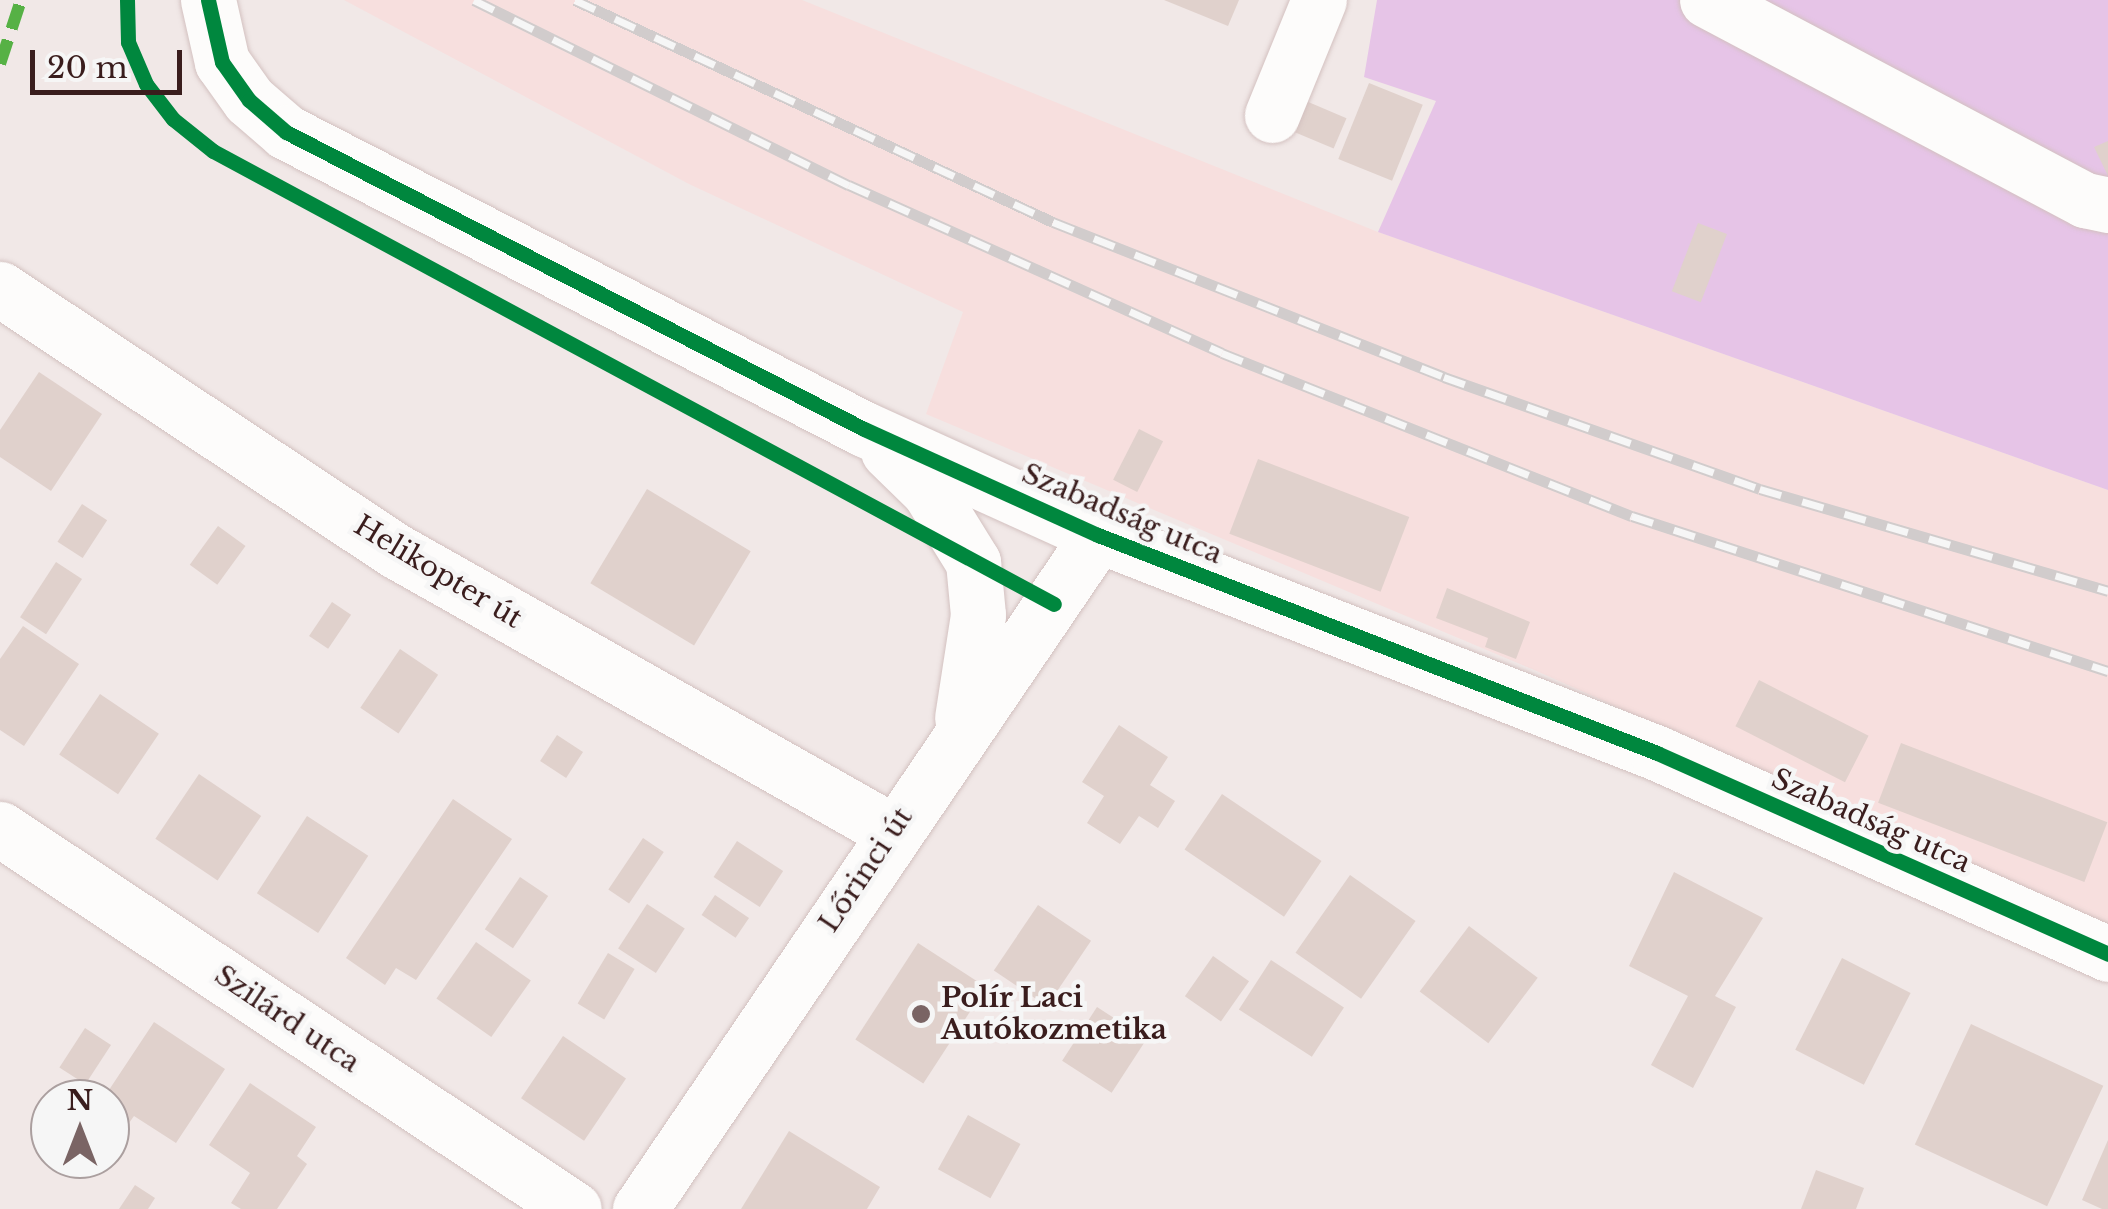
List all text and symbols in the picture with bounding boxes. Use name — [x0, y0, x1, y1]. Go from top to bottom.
scale bar — [35, 30, 188, 92]
text: 20 m — [47, 49, 128, 86]
street label: Szabadság utca — [1017, 457, 1227, 571]
street label: Helikopter út — [348, 508, 528, 636]
street label: Szabadság utca — [1766, 762, 1976, 880]
street label: Lőrinci út — [812, 801, 920, 939]
street label: Szilárd utca — [208, 958, 366, 1080]
place label: Polír Laci Autókozmetika — [941, 981, 1167, 1047]
marker: Polír Laci Autókozmetika — [910, 1003, 932, 1025]
north arrow — [30, 1079, 130, 1179]
text: N — [67, 1083, 93, 1118]

